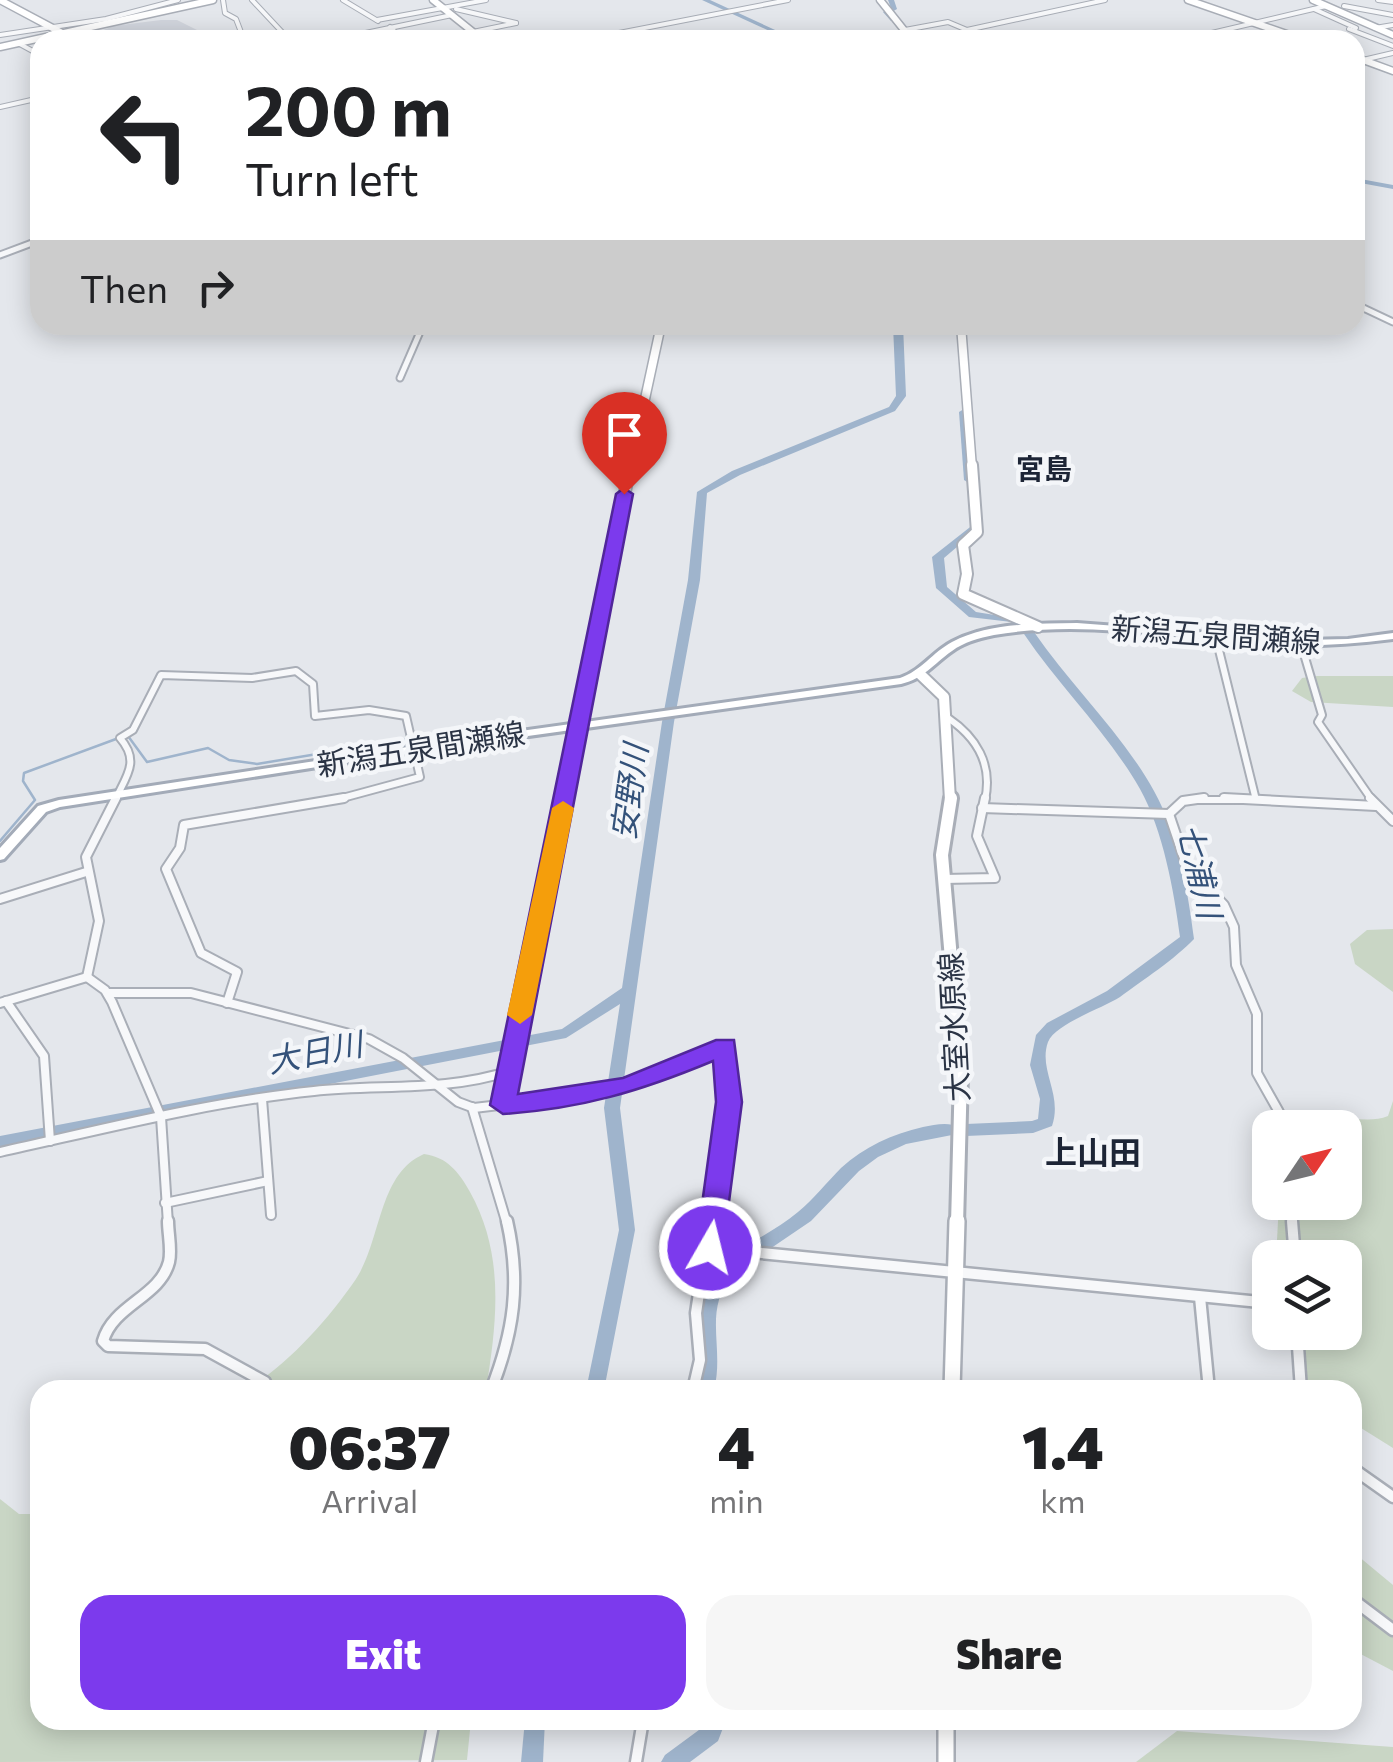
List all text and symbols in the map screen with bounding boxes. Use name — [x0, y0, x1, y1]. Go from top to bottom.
text: 200 m — [245, 65, 452, 150]
icon: left — [80, 70, 210, 200]
text: Turn left — [245, 150, 419, 205]
icon: right — [188, 260, 243, 315]
text: Then — [80, 264, 168, 311]
pin — [582, 392, 667, 495]
icon: arrive — [597, 407, 652, 462]
district label: 宮島 — [1016, 451, 1072, 485]
street label: 新潟五泉間瀬線 — [1110, 608, 1322, 659]
street label: 新潟五泉間瀬線 — [314, 713, 527, 782]
water label: 安野川 — [602, 738, 655, 842]
water label: 七浦川 — [1171, 819, 1232, 925]
street label: 大室水原線 — [930, 951, 975, 1103]
water label: 大日川 — [264, 1022, 368, 1080]
north arrow — [1252, 1110, 1362, 1220]
map controls — [1252, 1110, 1362, 1350]
district label: 上山田 — [1045, 1131, 1141, 1171]
position arrow — [658, 1196, 762, 1300]
button: layers — [1252, 1240, 1362, 1350]
text: 06:37 — [288, 1408, 451, 1481]
text: 4 — [718, 1408, 755, 1481]
text: 1.4 — [1022, 1408, 1104, 1481]
text: Arrival — [321, 1480, 418, 1520]
text: min — [709, 1480, 764, 1520]
text: km — [1040, 1480, 1085, 1520]
button: Exit — [80, 1595, 686, 1710]
button: Share — [706, 1595, 1312, 1710]

